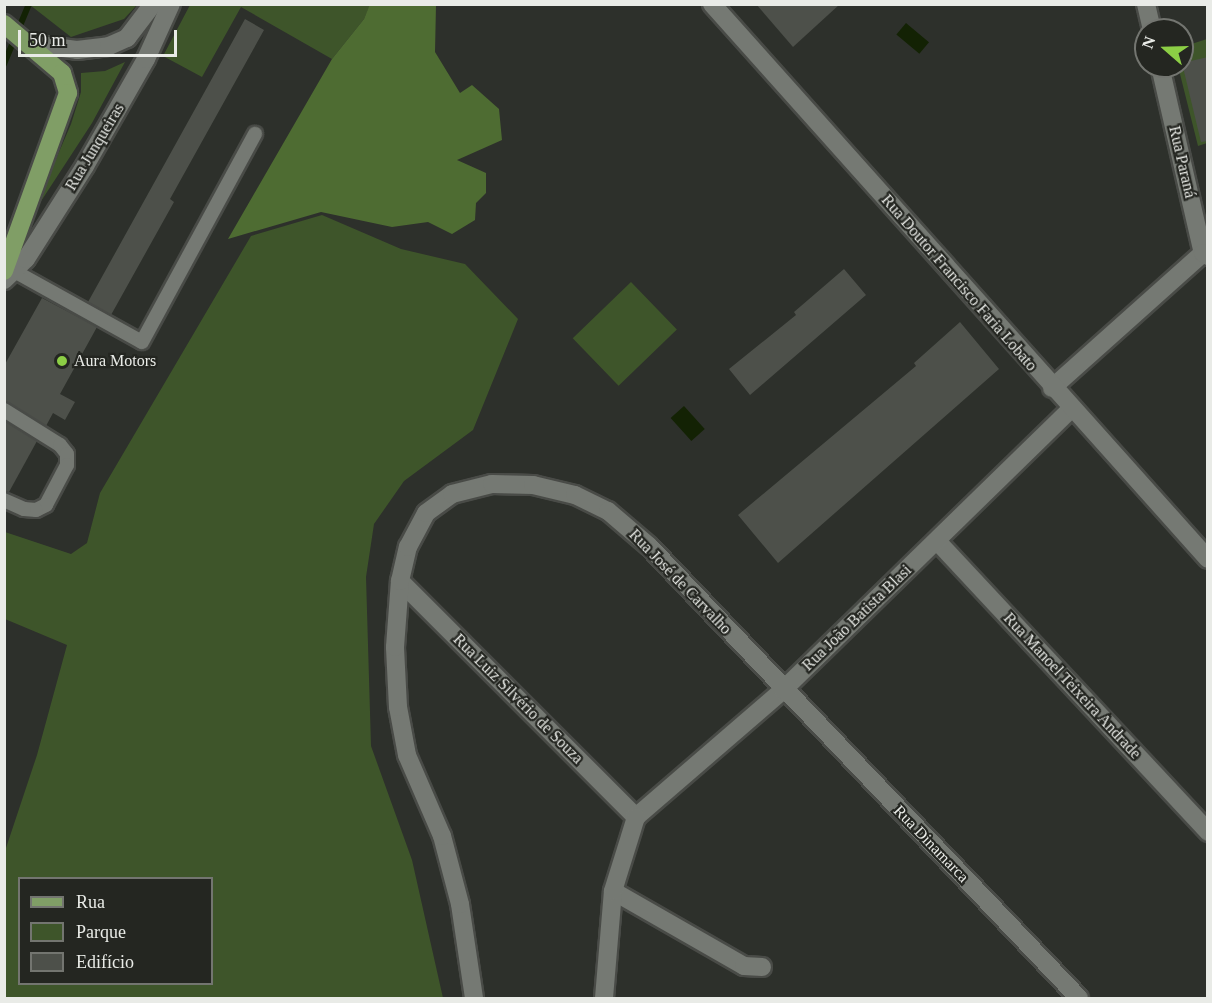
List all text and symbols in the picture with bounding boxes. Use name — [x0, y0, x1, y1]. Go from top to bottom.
scale bar — [21, 18, 180, 56]
north arrow — [1134, 18, 1194, 78]
text: 50 m — [29, 30, 66, 50]
text: N — [1139, 34, 1158, 51]
street label: Rua Junqueiras — [61, 100, 129, 194]
street label: Rua Paraná — [1164, 124, 1200, 200]
street label: Rua Doutor Francisco Faria Lobato — [877, 191, 1041, 375]
place label: Aura Motors — [74, 351, 156, 371]
marker: Aura Motors — [55, 354, 69, 368]
street label: Rua José de Carvalho — [625, 525, 735, 639]
street label: Rua João Batista Blasi — [798, 561, 916, 675]
street label: Rua Manoel Teixeira Andrade — [999, 609, 1145, 763]
street label: Rua Luiz Silvério de Souza — [449, 630, 587, 768]
street label: Rua Dinamarca — [889, 801, 973, 887]
legend — [18, 877, 213, 985]
text: Rua — [76, 892, 105, 912]
text: Parque — [76, 922, 126, 942]
text: Edifício — [76, 952, 134, 972]

